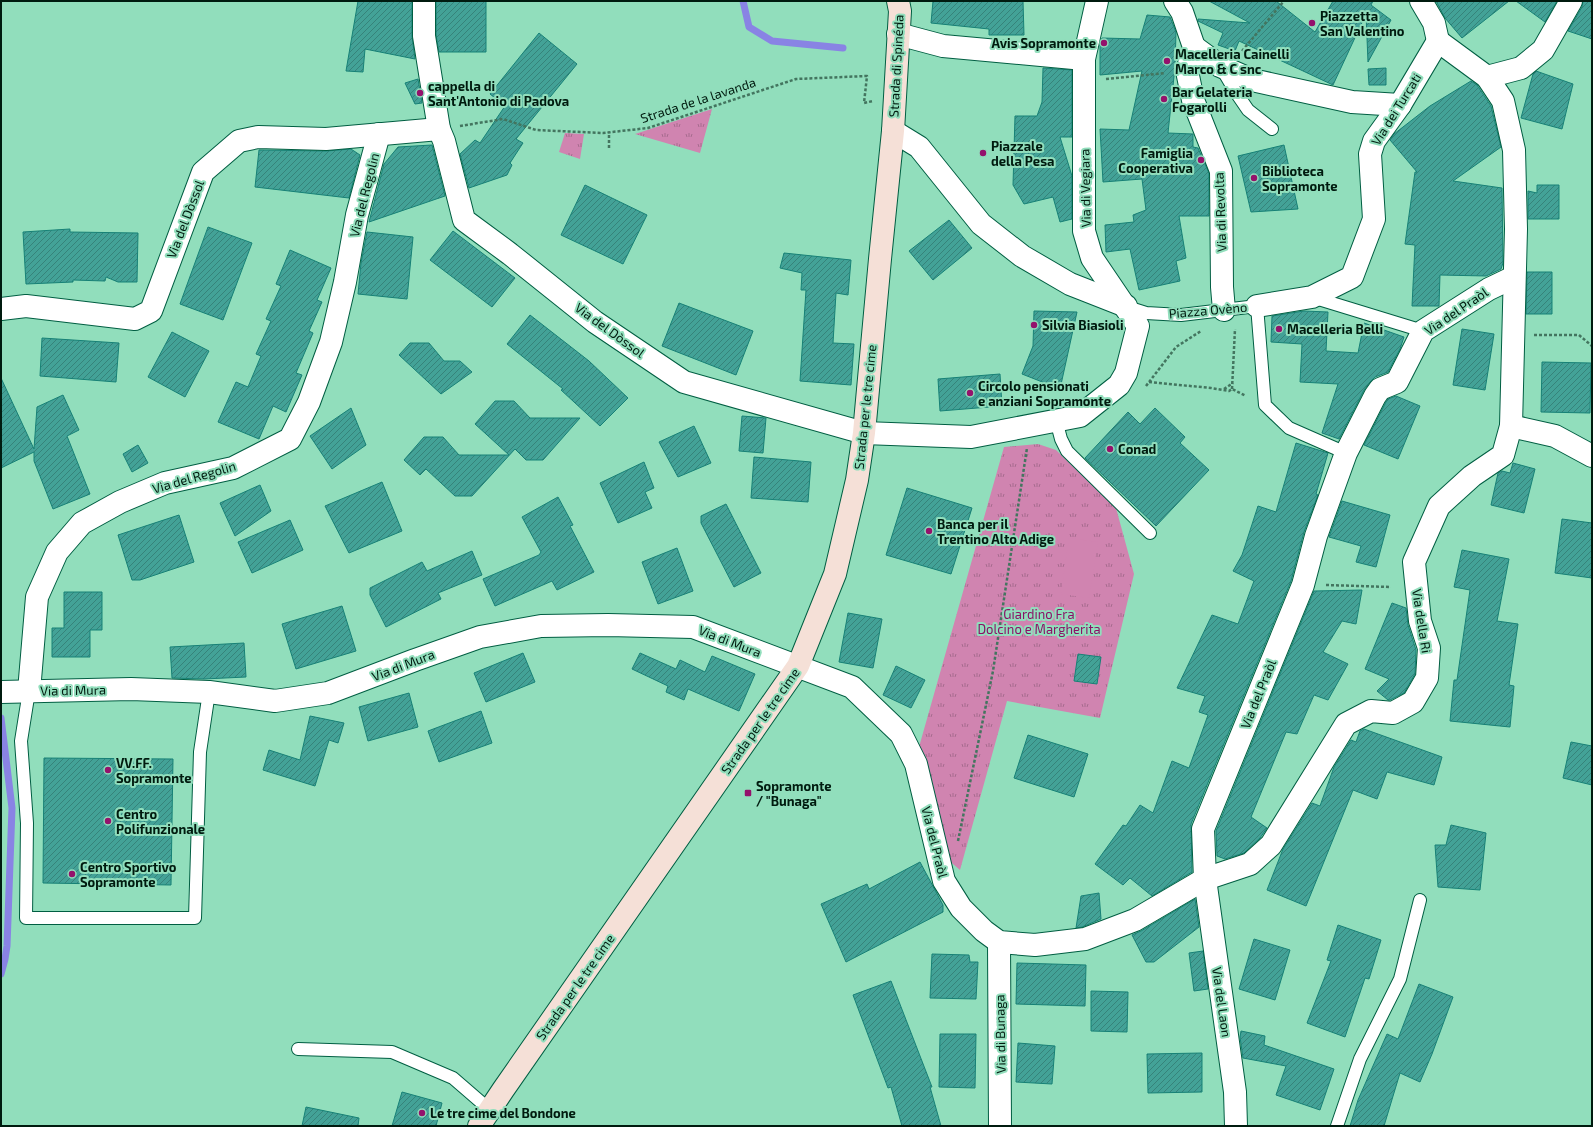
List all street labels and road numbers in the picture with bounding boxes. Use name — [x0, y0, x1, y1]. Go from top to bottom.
street label: Strada di Spinéda — [885, 14, 907, 118]
street label: Via dei Turcati — [1368, 70, 1424, 148]
street label: Strada de la lavanda — [638, 74, 758, 126]
street label: Via di Vegiara — [1076, 148, 1094, 228]
street label: Via del Regolin — [346, 151, 382, 239]
street label: Via di Revolta — [1211, 172, 1229, 252]
street label: Via del Dòssol — [163, 177, 207, 260]
street label: Via del Praòl — [1421, 284, 1491, 338]
street label: Via del Dòssol — [572, 299, 648, 361]
street label: Piazza Ovèno — [1168, 299, 1248, 321]
street label: Strada per le tre cime — [850, 344, 880, 470]
street label: Via del Regolin — [150, 457, 238, 497]
street label: Via della Ri — [1409, 588, 1435, 654]
street label: Via di Mura — [696, 622, 764, 660]
street label: Via di Mura — [369, 646, 437, 684]
street label: Via del Praòl — [1237, 657, 1279, 731]
street label: Strada per le tre cime — [717, 665, 803, 777]
street label: Via di Mura — [40, 681, 106, 699]
street label: Via del Praòl — [918, 804, 952, 880]
street label: Strada per le tre cime — [532, 931, 618, 1043]
street label: Via del Laon — [1209, 966, 1235, 1038]
street label: Via di Bunaga — [991, 994, 1009, 1074]

